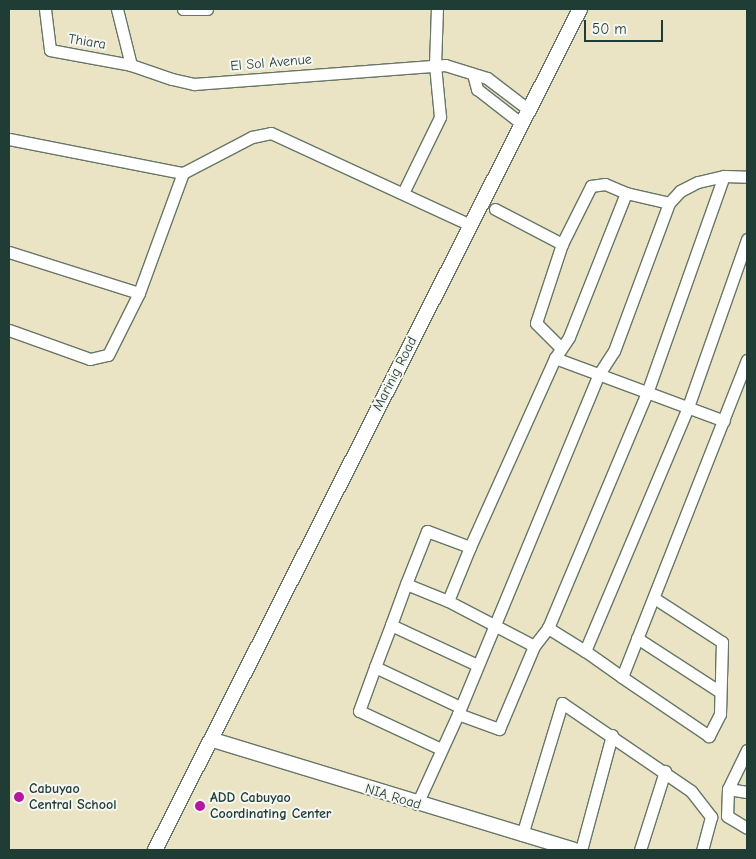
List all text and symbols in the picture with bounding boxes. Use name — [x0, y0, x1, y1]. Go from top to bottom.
scale bar — [586, 10, 665, 42]
text: 50 m — [592, 20, 627, 38]
street label: Thiara — [67, 31, 107, 53]
street label: El Sol Avenue — [230, 51, 312, 75]
street label: Marinig Road — [369, 334, 421, 414]
place label: Cabuyao Central School — [29, 781, 116, 814]
street label: NIA Road — [363, 781, 423, 813]
place label: ADD Cabuyao Coordinating Center — [210, 790, 331, 822]
marker: Cabuyao Central School — [13, 791, 25, 803]
marker: ADD Cabuyao Coordinating Center — [194, 800, 206, 812]

